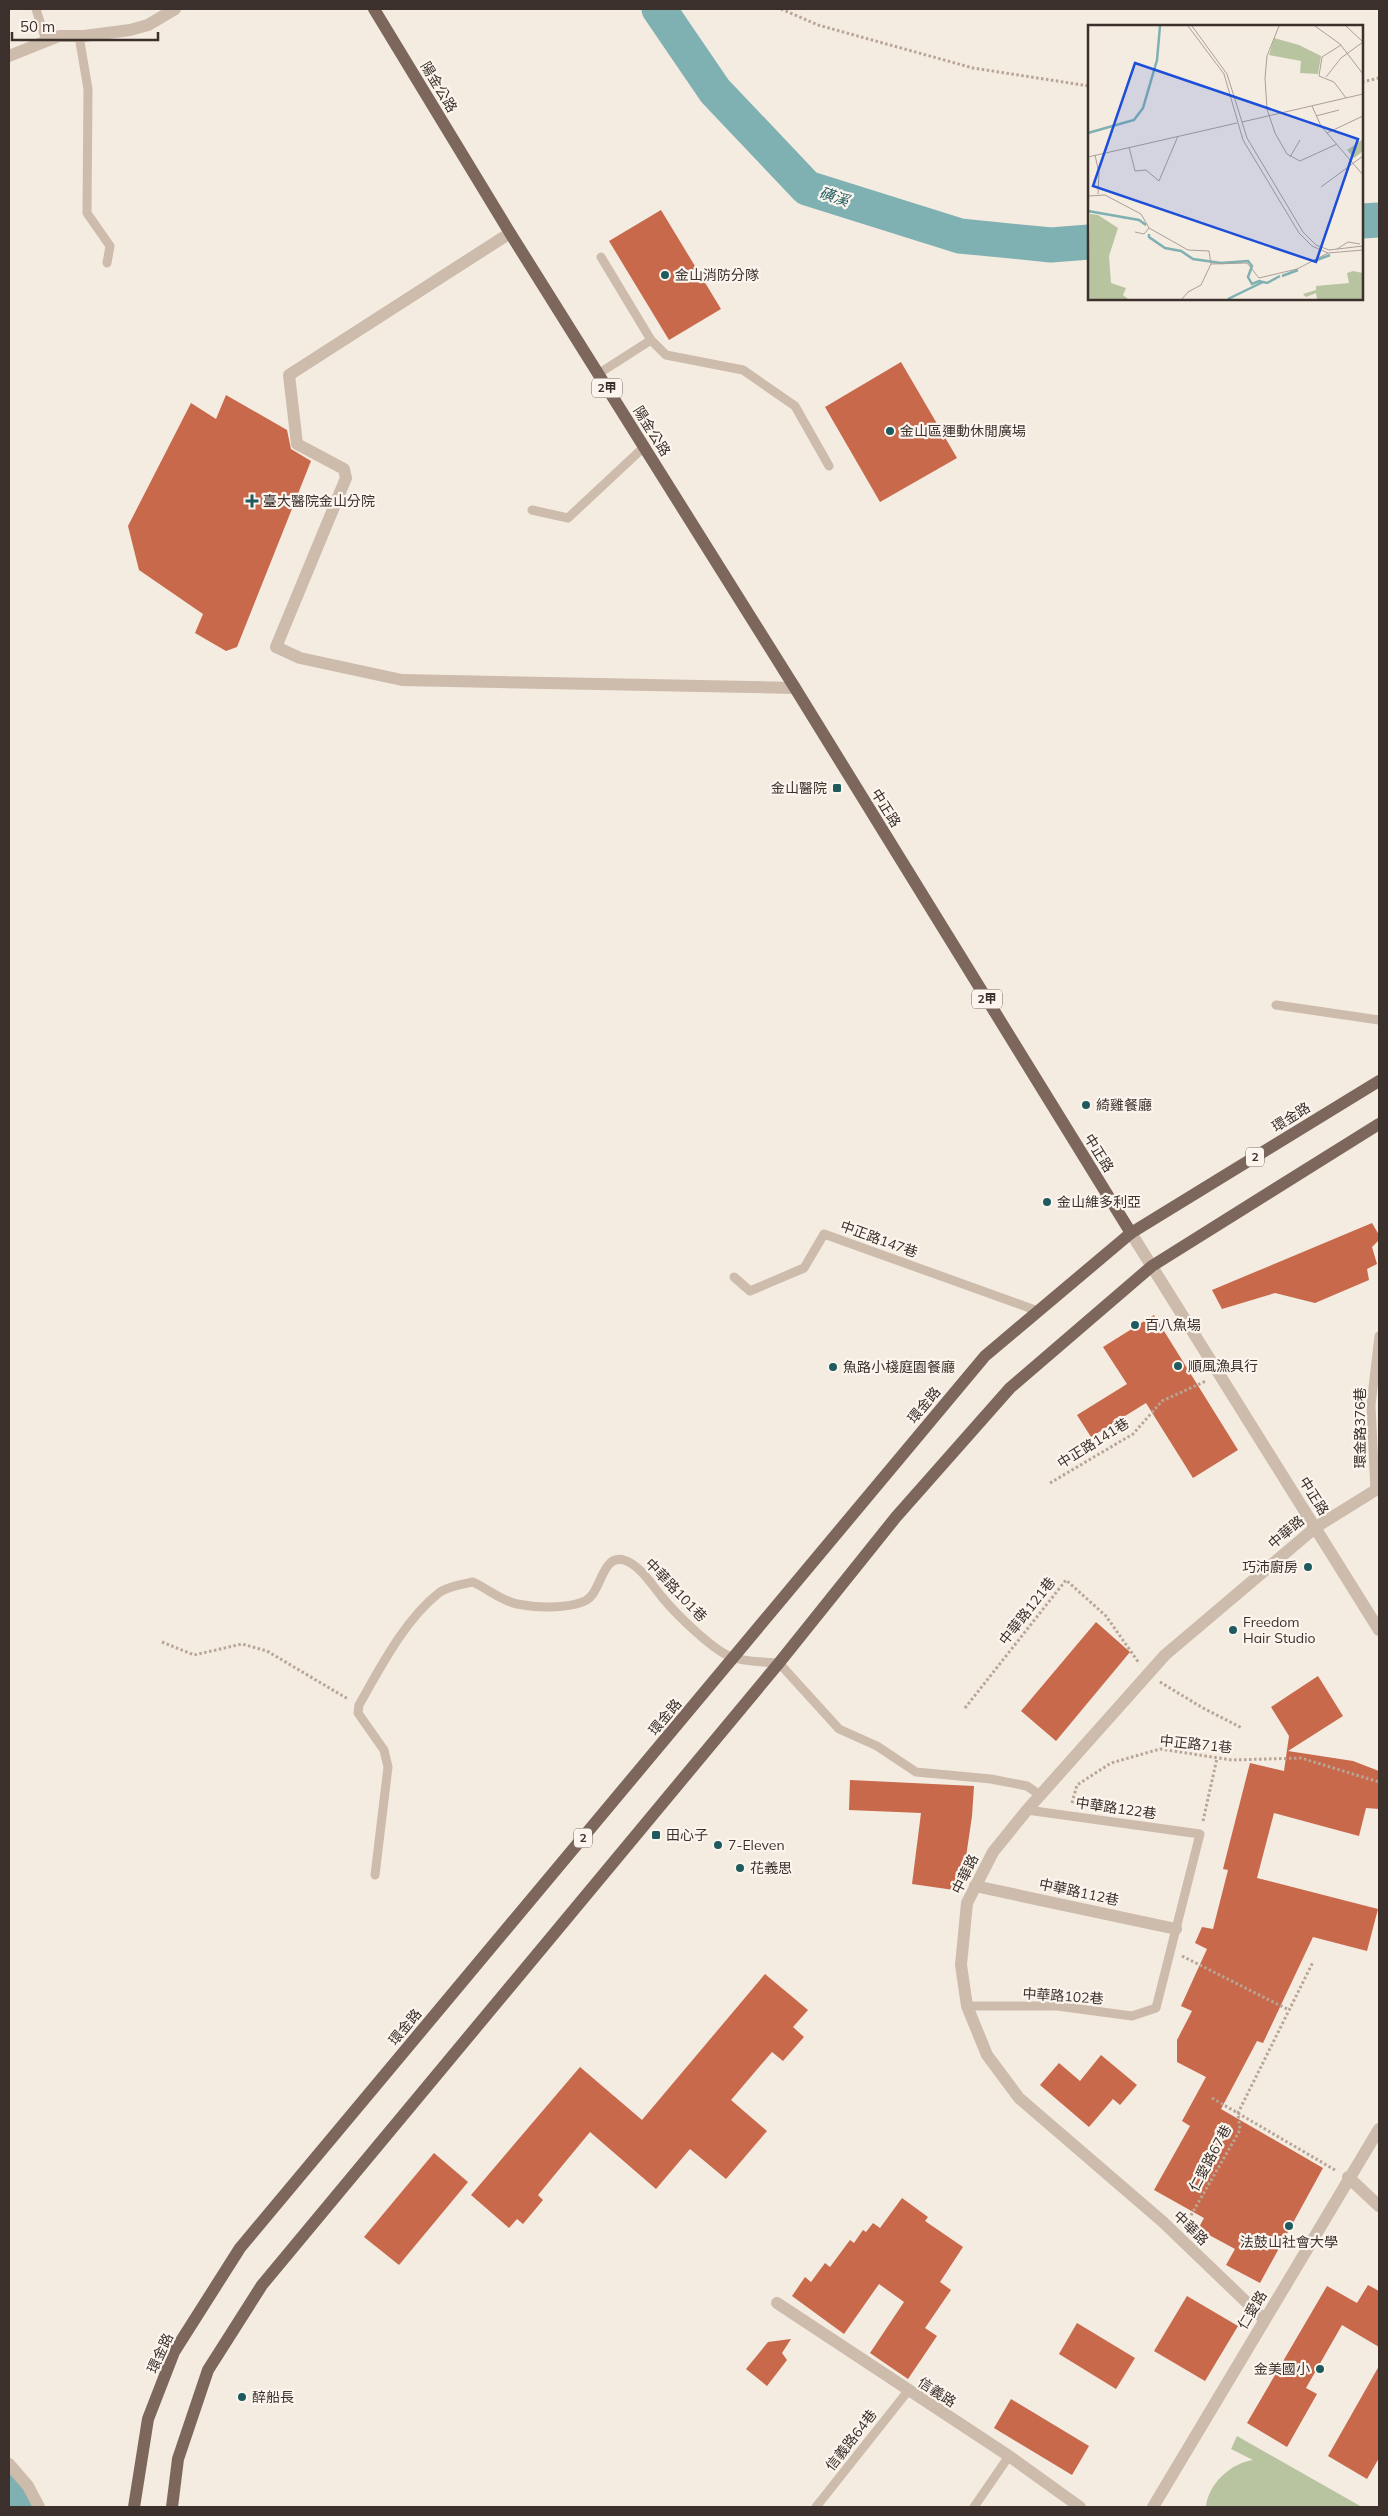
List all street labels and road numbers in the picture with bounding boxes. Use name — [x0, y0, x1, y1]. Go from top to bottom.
street label: 陽金公路 — [417, 58, 461, 116]
road number: 2甲 — [592, 378, 622, 398]
street label: 陽金公路 — [630, 402, 674, 460]
street label: 中正路 — [867, 785, 905, 831]
road number: 2甲 — [972, 990, 1002, 1009]
street label: 環金路 — [1268, 1098, 1314, 1136]
street label: 中正路 — [1080, 1130, 1118, 1176]
road number: 2 — [1246, 1148, 1264, 1166]
street label: 中正路147巷 — [838, 1217, 920, 1261]
street label: 環金路 — [904, 1383, 944, 1427]
street label: 環金路376巷 — [1351, 1387, 1369, 1469]
street label: 中正路141巷 — [1054, 1414, 1132, 1472]
street label: 中正路 — [1295, 1473, 1333, 1519]
street label: 中華路 — [1264, 1512, 1308, 1552]
street label: 中華路101巷 — [641, 1555, 711, 1625]
street label: 中華路121巷 — [995, 1573, 1059, 1649]
street label: 環金路 — [645, 1695, 685, 1739]
street label: 中正路71巷 — [1159, 1731, 1233, 1757]
street label: 中華路122巷 — [1075, 1793, 1157, 1823]
road number: 2 — [574, 1829, 592, 1848]
street label: 中華路 — [948, 1851, 982, 1897]
street label: 中華路112巷 — [1037, 1875, 1121, 1909]
street label: 中華路102巷 — [1022, 1984, 1104, 2008]
street label: 環金路 — [385, 2005, 425, 2049]
street label: 仁愛路67巷 — [1185, 2122, 1235, 2194]
street label: 中華路 — [1170, 2207, 1212, 2249]
street label: 仁愛路 — [1233, 2287, 1271, 2333]
street label: 環金路 — [143, 2330, 177, 2376]
street label: 信義路 — [914, 2373, 960, 2411]
street label: 信義路64巷 — [821, 2406, 881, 2474]

